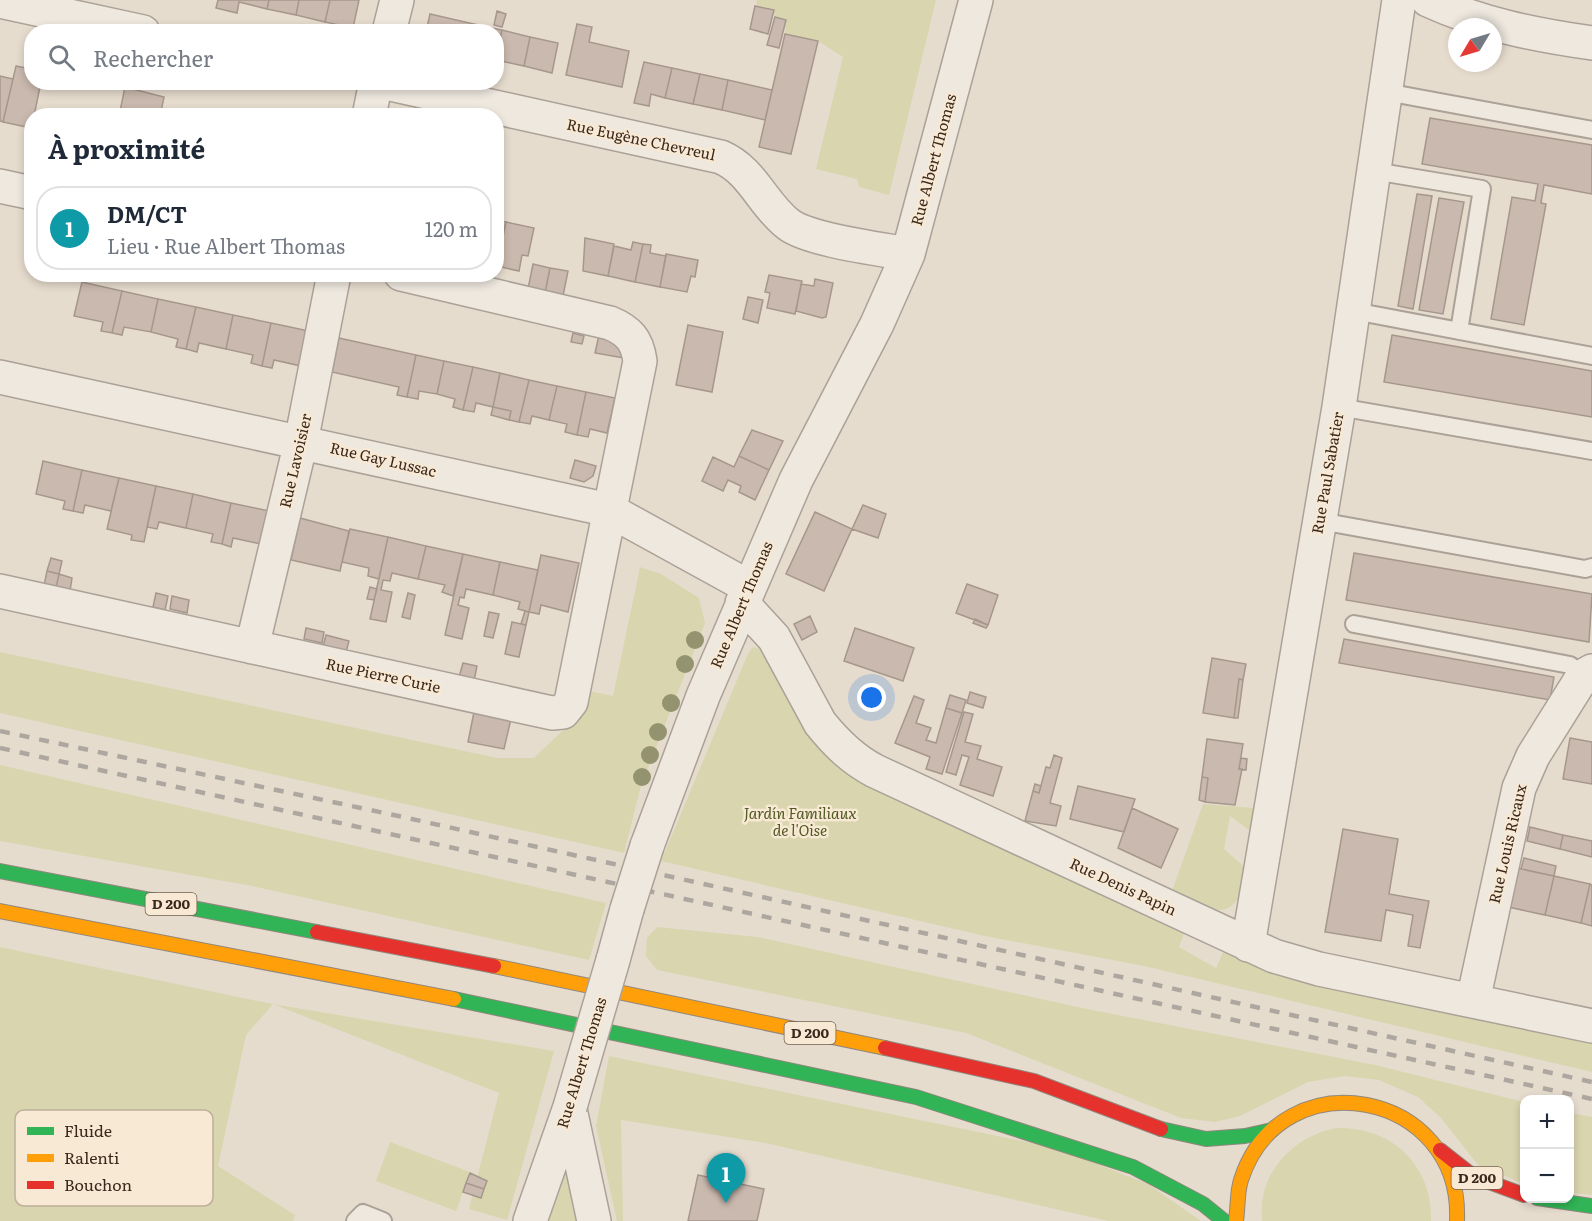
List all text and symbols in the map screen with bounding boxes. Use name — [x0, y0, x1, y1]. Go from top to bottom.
north arrow — [1448, 18, 1502, 72]
search box — [24, 24, 504, 90]
icon: search — [45, 41, 78, 74]
text: Rechercher — [93, 41, 213, 74]
street label: Rue Albert Thomas — [904, 91, 961, 228]
street label: Rue Eugène Chevreul — [565, 112, 718, 166]
text: À proximité — [48, 128, 205, 167]
text: DM/CT — [107, 197, 187, 230]
text: 1 — [65, 213, 74, 243]
text: 120 m — [425, 213, 478, 243]
text: Lieu · Rue Albert Thomas — [107, 230, 345, 260]
street label: Rue Paul Sabatier — [1304, 410, 1349, 536]
street label: Rue Lavoisier — [272, 411, 317, 510]
street label: Rue Gay Lussac — [328, 435, 439, 482]
street label: Rue Albert Thomas — [704, 537, 778, 671]
street label: Rue Pierre Curie — [324, 651, 443, 698]
your location — [857, 683, 886, 712]
street label: Rue Louis Ricaux — [1482, 781, 1532, 906]
park label: Jardín Familiaux de l'Oise — [744, 801, 856, 841]
street label: Rue Denis Papin — [1066, 851, 1181, 920]
road number: D 200 — [146, 893, 196, 915]
street label: Rue Albert Thomas — [550, 994, 611, 1131]
road number: D 200 — [784, 1022, 836, 1044]
map controls — [1520, 1095, 1574, 1203]
button: + — [1520, 1095, 1574, 1149]
legend — [15, 1110, 213, 1206]
text: Fluide — [64, 1118, 112, 1142]
text: Ralenti — [64, 1145, 119, 1169]
button: − — [1520, 1149, 1574, 1203]
pin: 1 — [706, 1154, 746, 1203]
road number: D 200 — [1452, 1167, 1502, 1189]
text: Bouchon — [64, 1172, 133, 1196]

